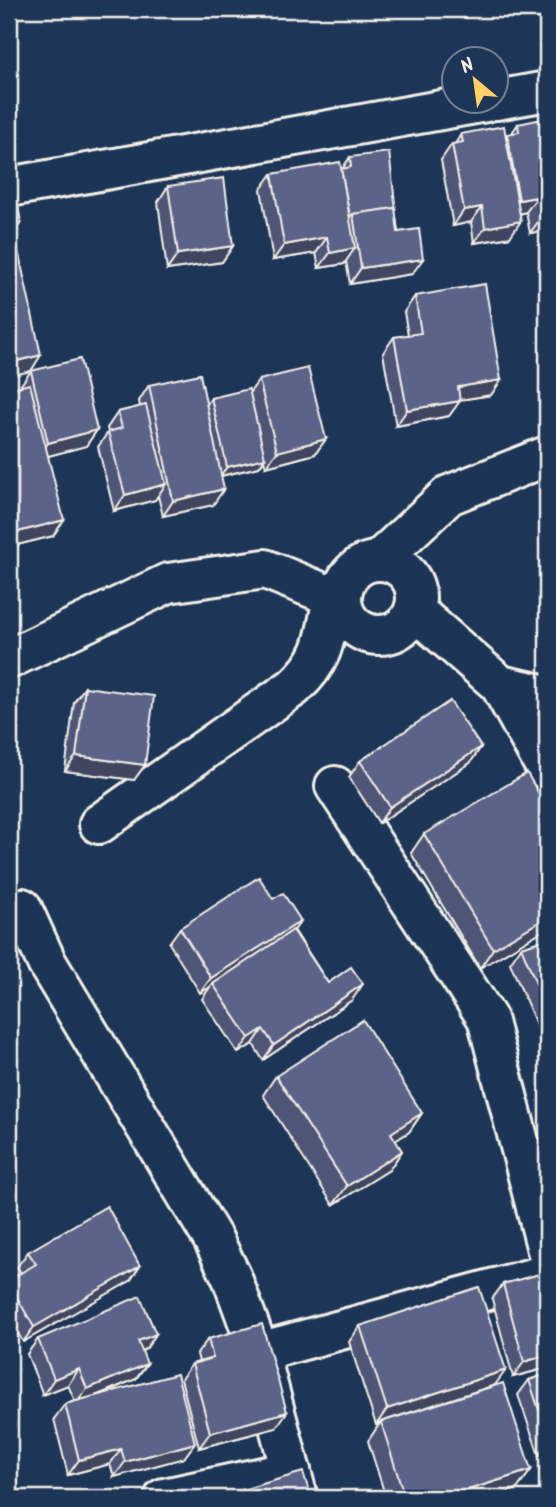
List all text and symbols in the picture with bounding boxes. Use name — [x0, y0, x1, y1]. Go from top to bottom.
north arrow — [440, 46, 510, 116]
text: N — [455, 51, 480, 83]

